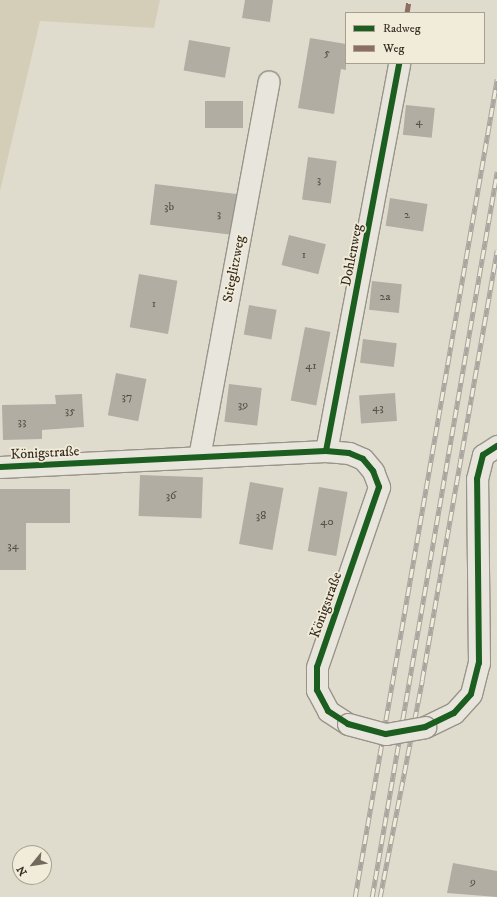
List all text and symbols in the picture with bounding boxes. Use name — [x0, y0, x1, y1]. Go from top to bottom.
legend — [345, 12, 485, 64]
text: Radweg — [383, 21, 421, 36]
text: Weg — [383, 41, 404, 56]
house number: 5 — [324, 46, 330, 60]
house number: 4 — [416, 115, 422, 129]
house number: 3 — [317, 173, 321, 187]
house number: 3b — [164, 200, 174, 214]
house number: 3 — [217, 207, 221, 221]
house number: 2 — [404, 208, 410, 222]
street label: Dohlenweg — [338, 222, 366, 288]
street label: Stieglitzweg — [219, 234, 249, 304]
house number: 1 — [302, 248, 306, 262]
house number: 2a — [380, 290, 390, 304]
house number: 1 — [152, 297, 156, 311]
house number: 41 — [305, 359, 317, 373]
house number: 37 — [122, 390, 132, 404]
house number: 39 — [238, 398, 248, 412]
house number: 43 — [372, 401, 384, 415]
house number: 35 — [65, 404, 75, 418]
house number: 33 — [18, 415, 26, 429]
street label: Königstraße — [10, 443, 80, 463]
house number: 36 — [166, 489, 176, 503]
house number: 38 — [256, 509, 266, 523]
house number: 40 — [320, 515, 334, 529]
house number: 34 — [7, 539, 19, 553]
street label: Königstraße — [306, 570, 346, 640]
north arrow — [12, 845, 52, 885]
text: N — [14, 863, 31, 878]
house number: 9 — [470, 875, 476, 889]

